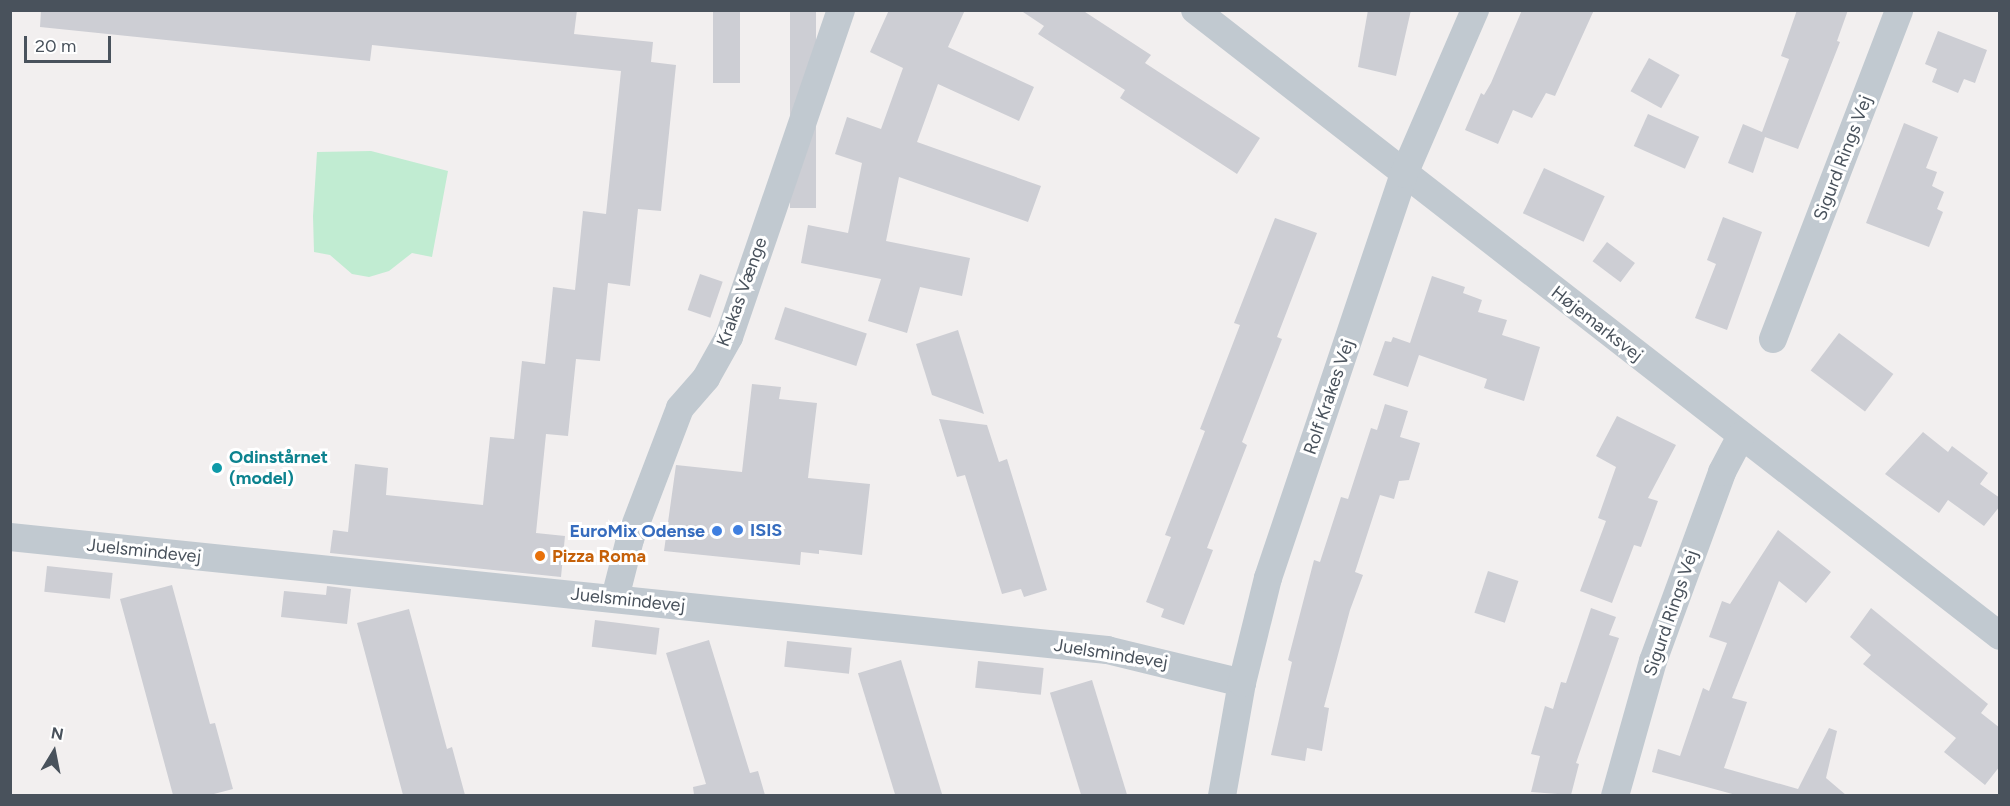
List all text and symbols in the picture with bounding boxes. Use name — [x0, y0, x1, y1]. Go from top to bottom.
scale bar — [27, 24, 114, 62]
text: 20 m — [35, 35, 76, 57]
street label: Sigurd Rings Vej — [1809, 92, 1877, 224]
street label: Krakas Vænge — [712, 234, 772, 350]
street label: Højemarksvej — [1547, 282, 1647, 366]
street label: Rolf Krakes Vej — [1299, 336, 1359, 458]
place label: Odinstårnet (model) — [229, 447, 328, 490]
marker: Odinstårnet (model) — [210, 461, 224, 475]
place label: ISIS — [750, 519, 782, 541]
place label: EuroMix Odense — [569, 520, 705, 542]
marker: ISIS — [731, 523, 745, 537]
marker: EuroMix Odense — [710, 524, 724, 538]
street label: Juelsmindevej — [86, 534, 202, 568]
place label: Pizza Roma — [552, 545, 646, 567]
street label: Sigurd Rings Vej — [1639, 547, 1703, 679]
marker: Pizza Roma — [533, 549, 547, 563]
street label: Juelsmindevej — [570, 583, 686, 617]
street label: Juelsmindevej — [1053, 634, 1169, 674]
north arrow — [24, 722, 84, 782]
text: N — [49, 723, 65, 744]

